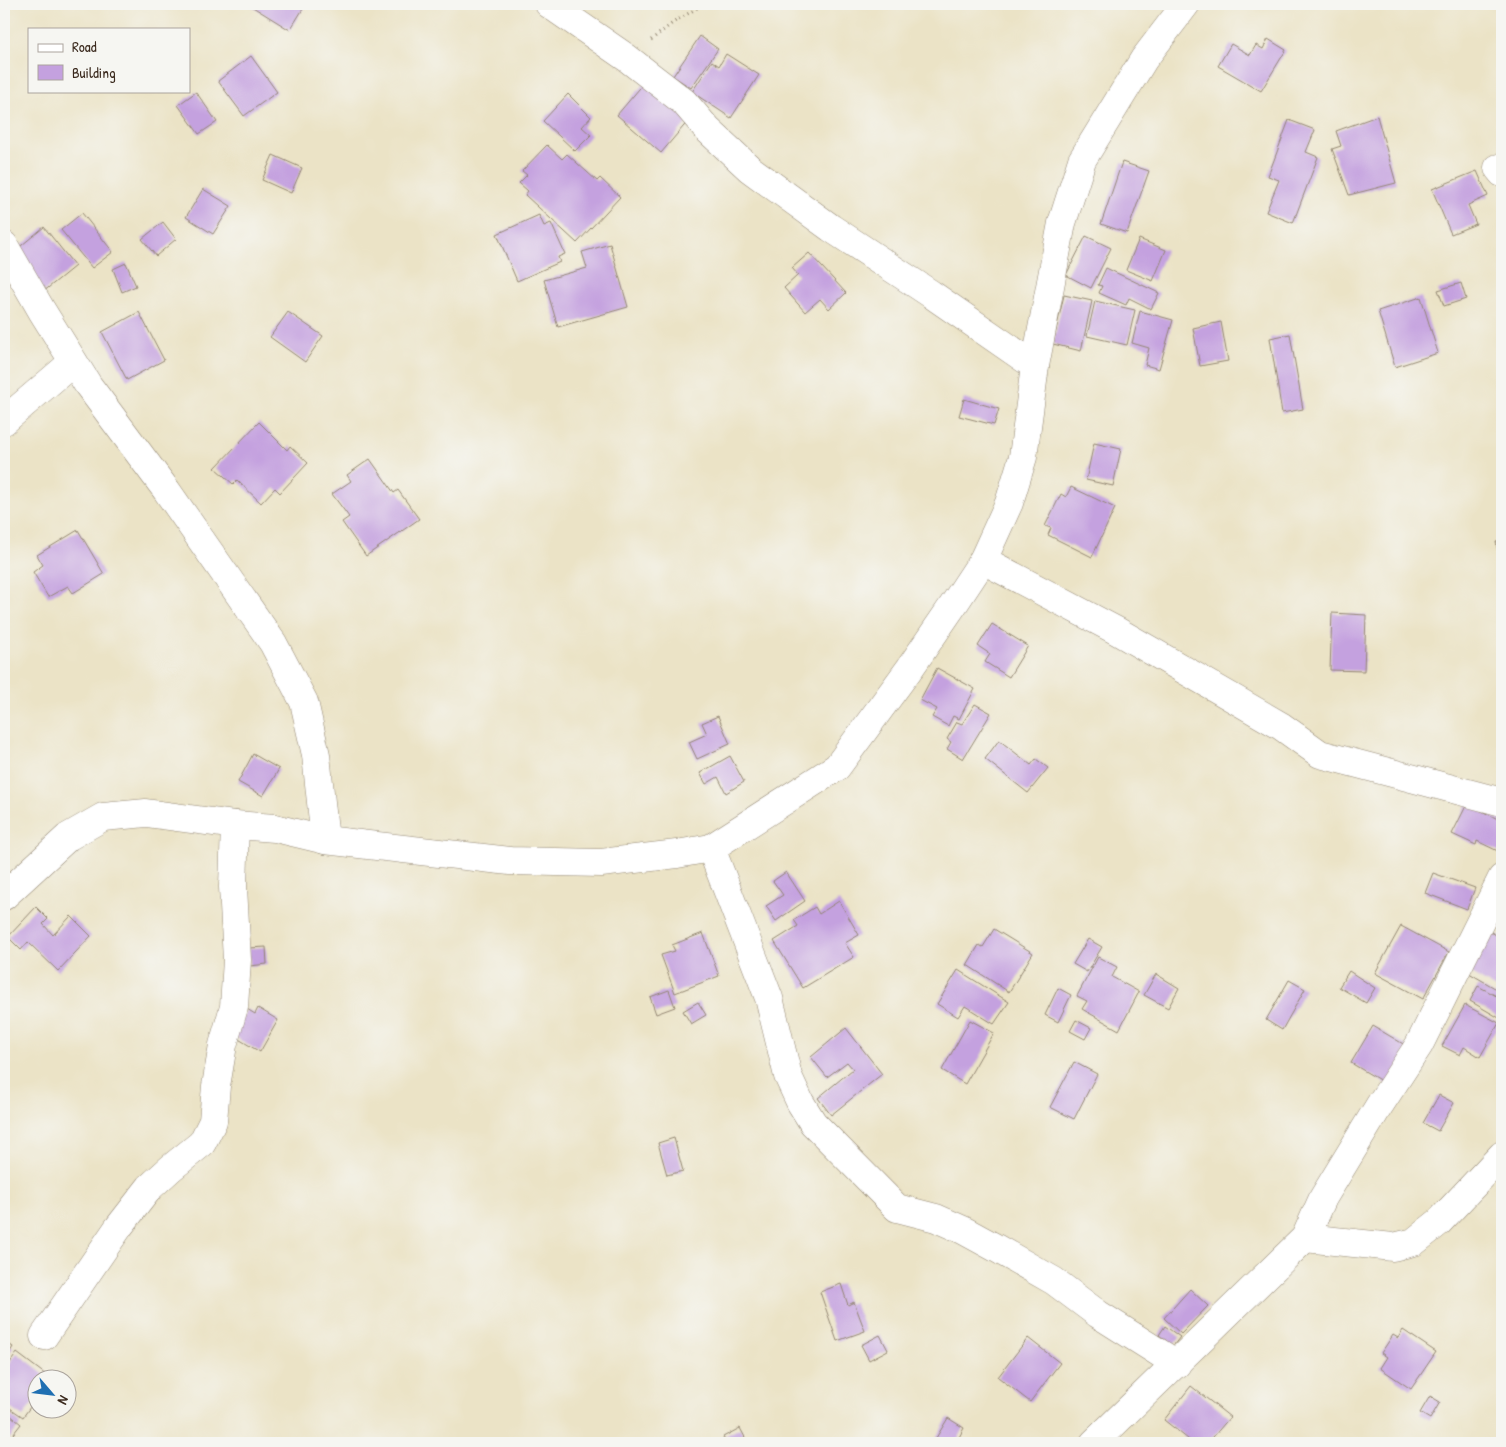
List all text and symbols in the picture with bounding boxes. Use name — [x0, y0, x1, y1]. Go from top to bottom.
legend — [28, 28, 190, 92]
text: Road — [72, 36, 97, 57]
text: Building — [72, 62, 116, 83]
north arrow — [28, 1370, 78, 1420]
text: N — [54, 1393, 74, 1409]

